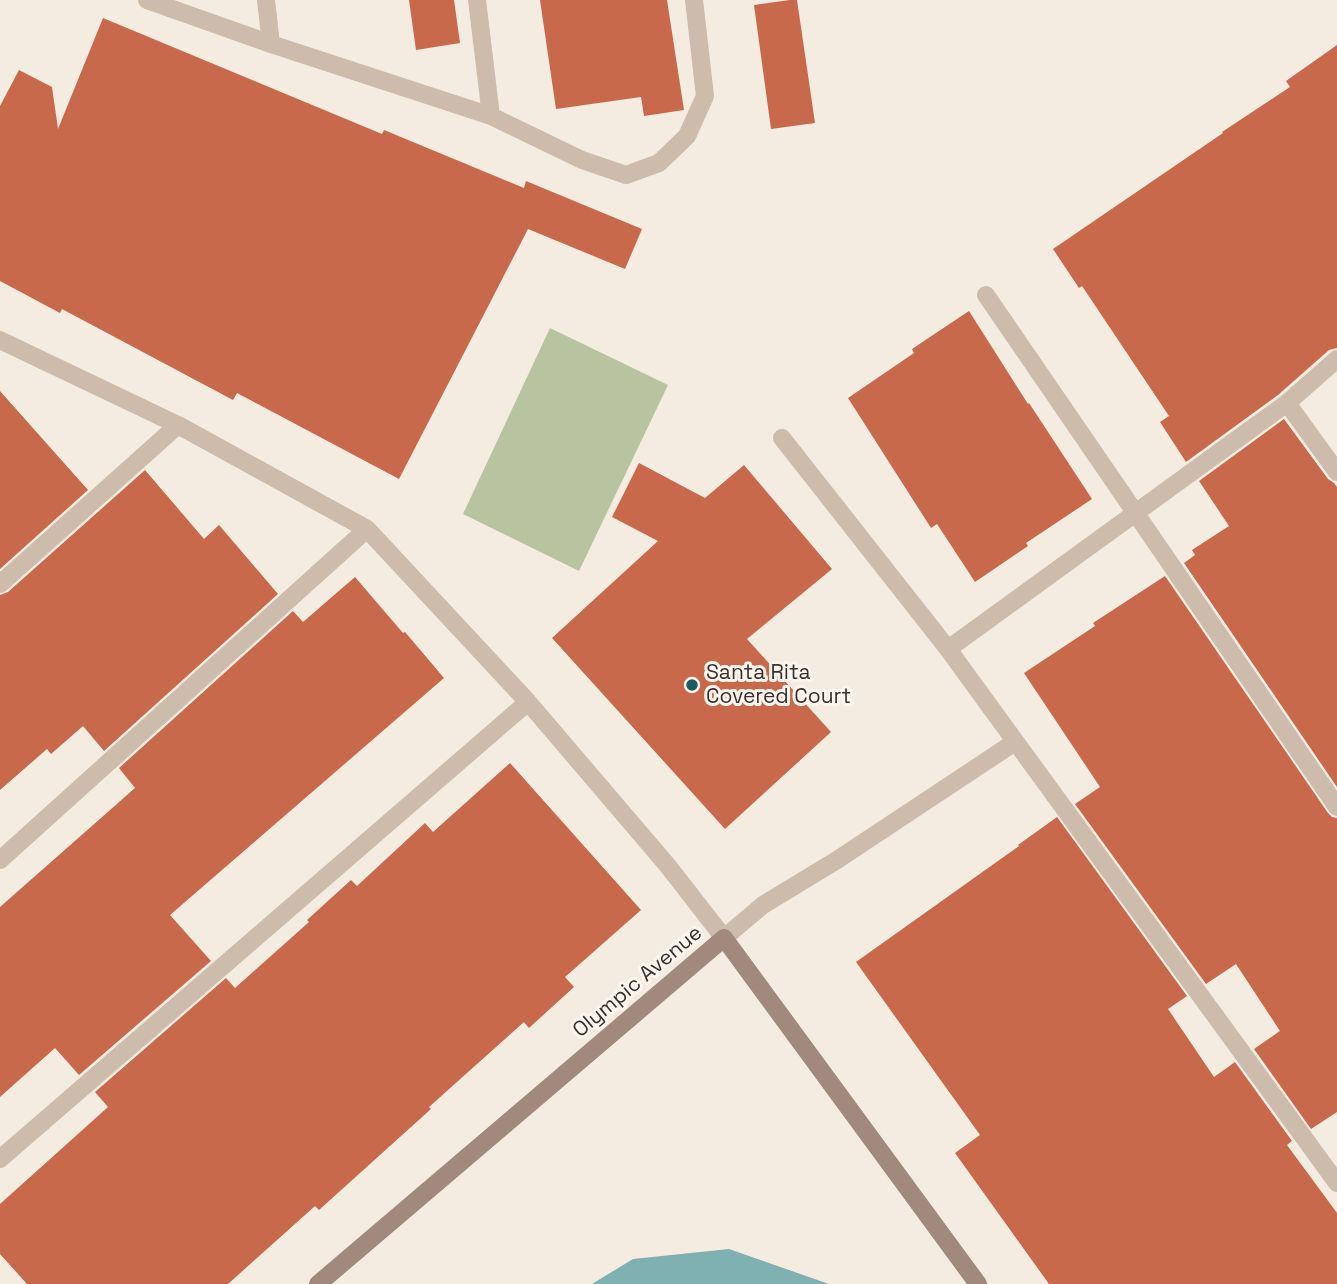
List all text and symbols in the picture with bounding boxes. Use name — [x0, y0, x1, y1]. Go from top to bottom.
place label: Santa Rita Covered Court — [706, 660, 851, 710]
marker: Santa Rita Covered Court — [684, 677, 700, 693]
street label: Olympic Avenue — [568, 921, 708, 1043]

